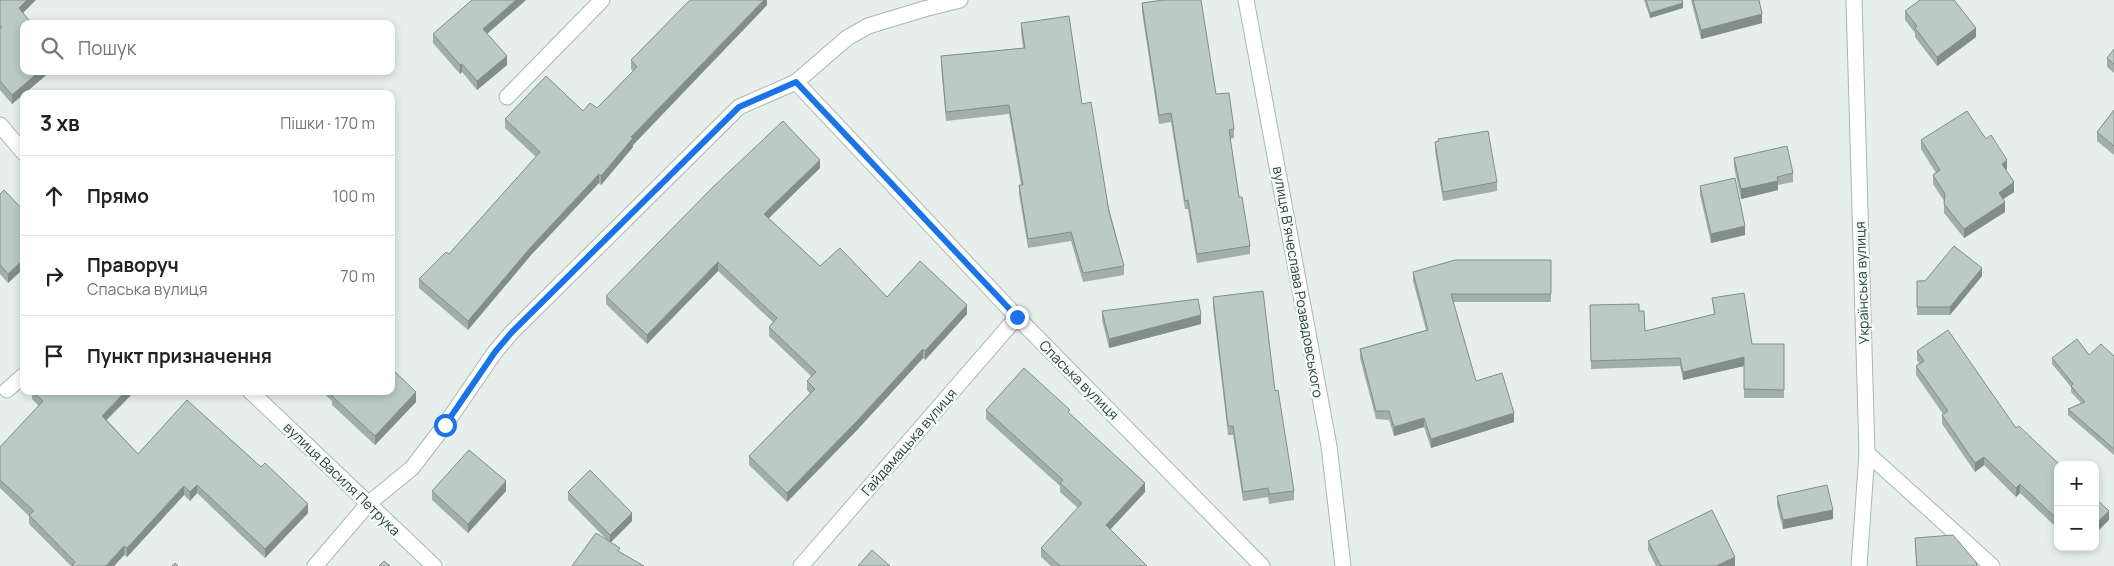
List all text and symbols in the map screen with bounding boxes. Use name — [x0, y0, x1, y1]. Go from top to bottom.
search box — [20, 20, 395, 75]
icon: search — [38, 34, 66, 62]
text: Пошук — [78, 35, 136, 61]
text: 3 хв — [40, 109, 80, 137]
text: Пішки · 170 m — [280, 112, 375, 134]
street label: вулиця Вʼячеслава Розвадовського — [1269, 165, 1328, 399]
icon: ahead — [40, 182, 68, 210]
text: Прямо — [87, 183, 149, 209]
text: 100 m — [332, 185, 375, 207]
street label: Українська вулиця — [1850, 221, 1873, 345]
text: Праворуч — [87, 252, 179, 278]
icon: right — [40, 262, 68, 290]
text: 70 m — [340, 265, 375, 287]
text: Спаська вулиця — [87, 278, 208, 300]
route end — [1006, 306, 1029, 329]
street label: Спаська вулиця — [1035, 336, 1123, 424]
icon: arrive — [40, 342, 68, 370]
text: Пункт призначення — [87, 343, 272, 369]
street label: Гайдамацька вулиця — [857, 384, 961, 499]
route start — [434, 414, 457, 437]
street label: вулиця Василя Петрука — [280, 418, 405, 539]
map controls — [2054, 461, 2099, 551]
button: + — [2054, 461, 2099, 506]
button: − — [2054, 506, 2099, 551]

